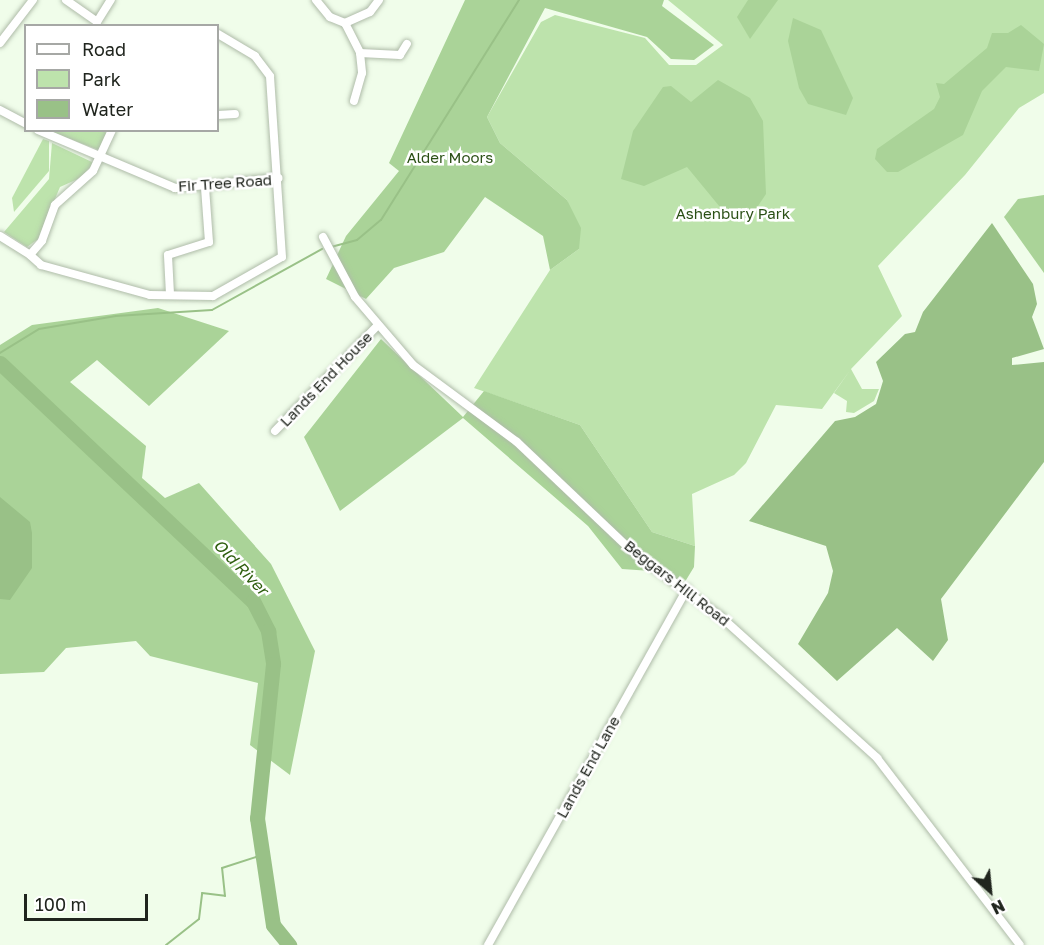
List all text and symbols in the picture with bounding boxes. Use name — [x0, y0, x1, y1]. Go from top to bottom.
legend — [24, 24, 219, 132]
text: Road — [82, 38, 126, 60]
text: Park — [82, 68, 121, 90]
text: Water — [82, 98, 133, 120]
park label: Alder Moors — [407, 149, 493, 167]
street label: Fir Tree Road — [177, 171, 273, 195]
park label: Ashenbury Park — [676, 205, 790, 223]
street label: Lands End House — [276, 328, 376, 430]
water label: Old River — [210, 535, 272, 599]
street label: Beggars Hill Road — [621, 536, 733, 630]
street label: Lands End Lane — [553, 713, 623, 821]
north arrow — [960, 861, 1020, 921]
scale bar — [27, 882, 152, 920]
text: 100 m — [35, 893, 86, 915]
text: N — [988, 895, 1008, 919]

